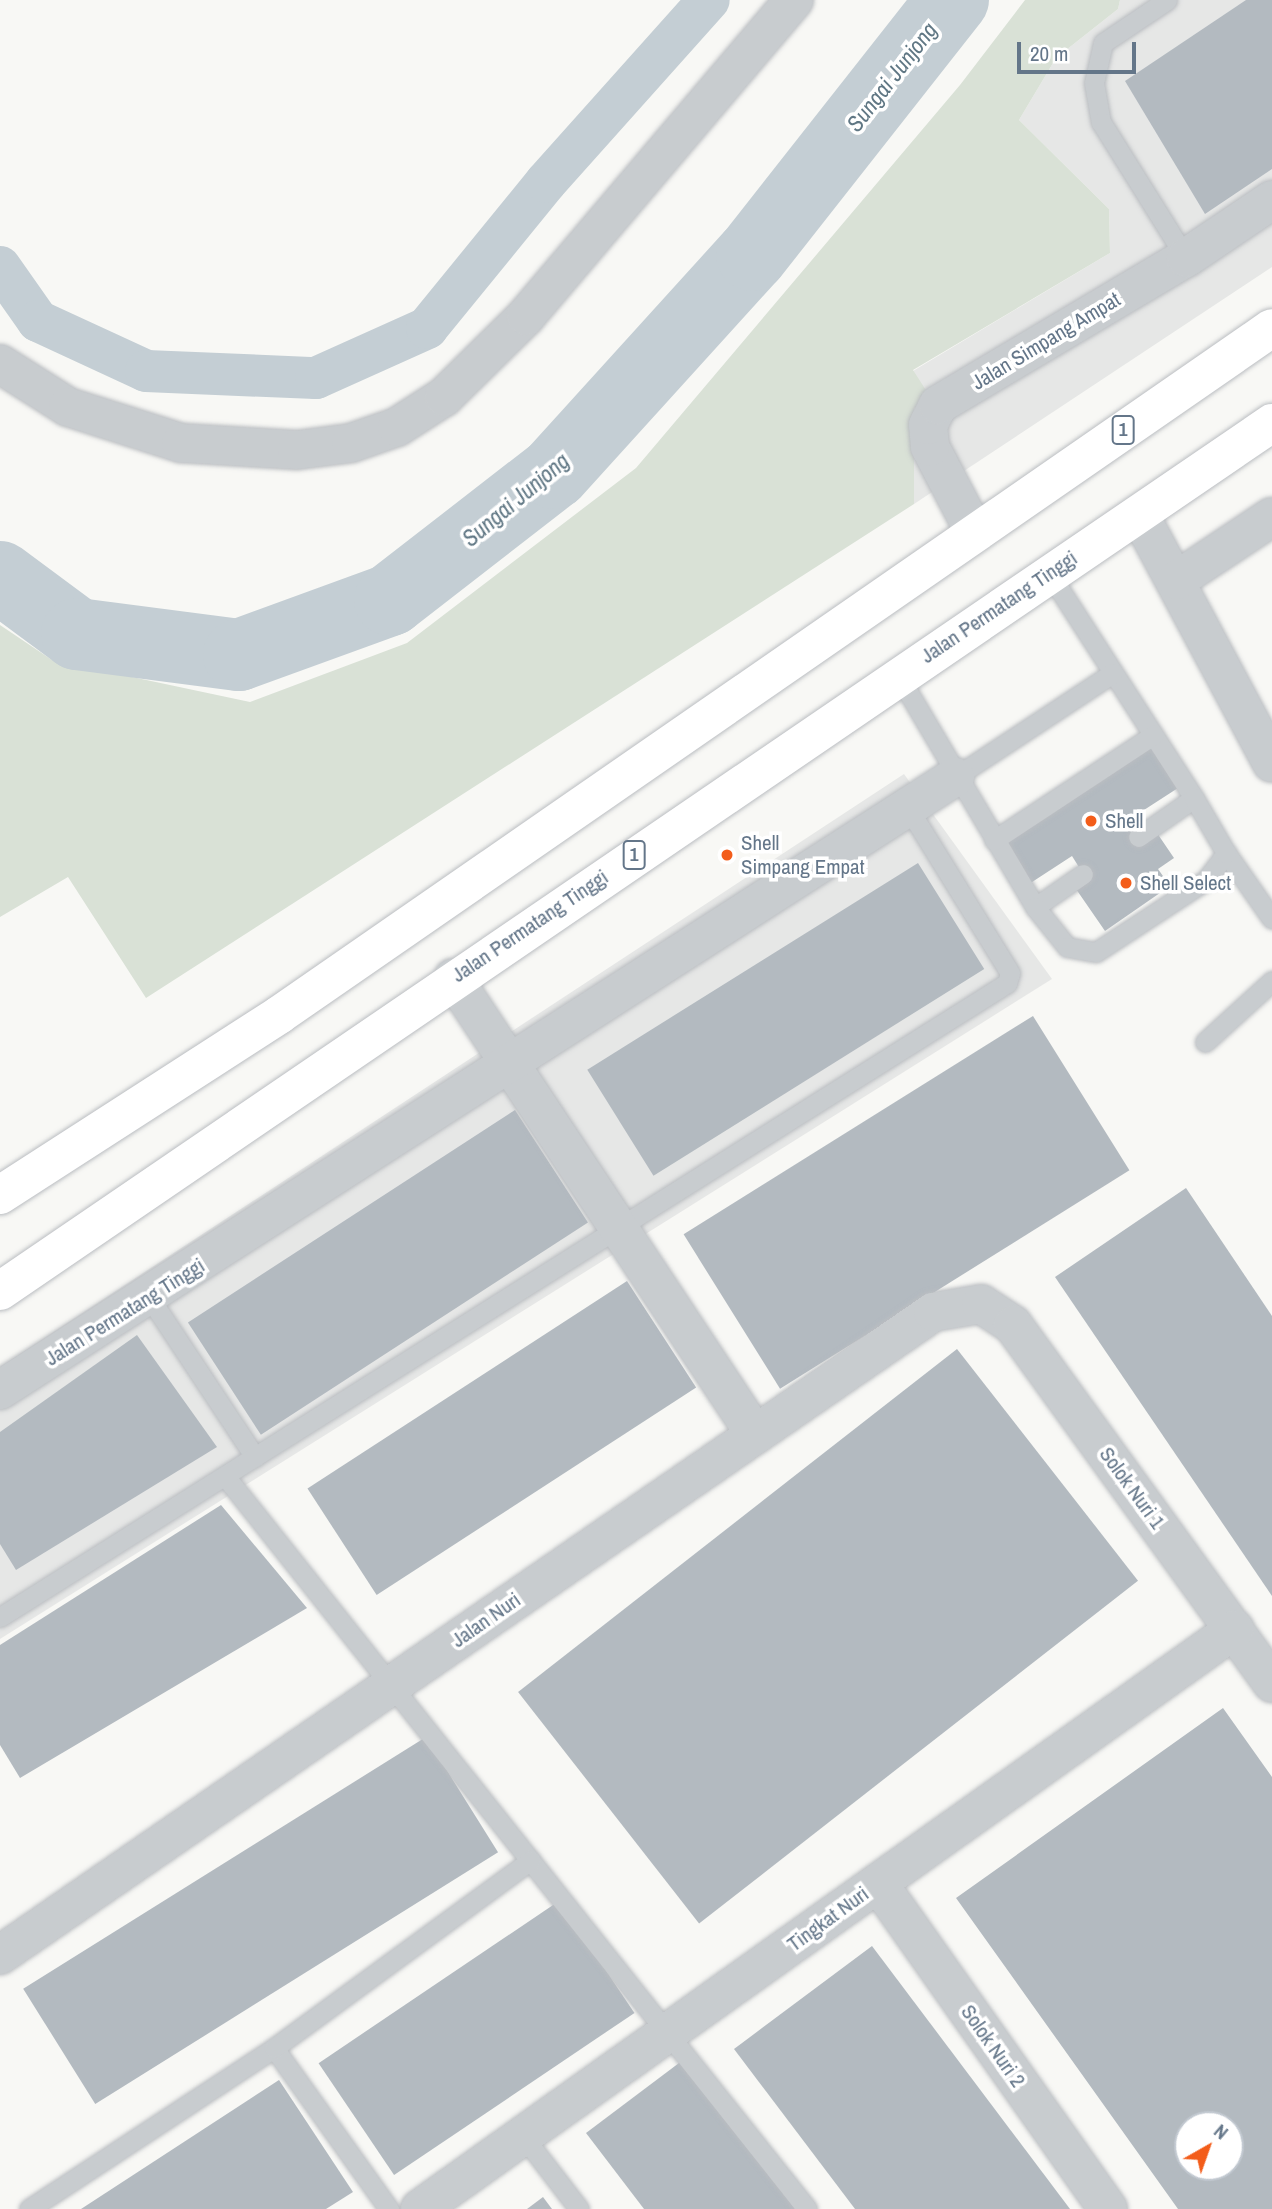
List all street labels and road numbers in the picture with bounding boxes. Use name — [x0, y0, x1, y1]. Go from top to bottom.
street label: Jalan Simpang Ampat — [967, 287, 1125, 395]
road number: 1 — [1111, 414, 1135, 446]
street label: Jalan Permatang Tinggi — [916, 545, 1082, 669]
road number: 1 — [622, 840, 646, 870]
street label: Jalan Permatang Tinggi — [447, 864, 613, 988]
street label: Jalan Permatang Tinggi — [41, 1253, 209, 1371]
street label: Solok Nuri 1 — [1094, 1442, 1170, 1534]
street label: Jalan Nuri — [447, 1587, 525, 1653]
street label: Tingkat Nuri — [782, 1881, 874, 1957]
street label: Solok Nuri 2 — [956, 2000, 1030, 2092]

